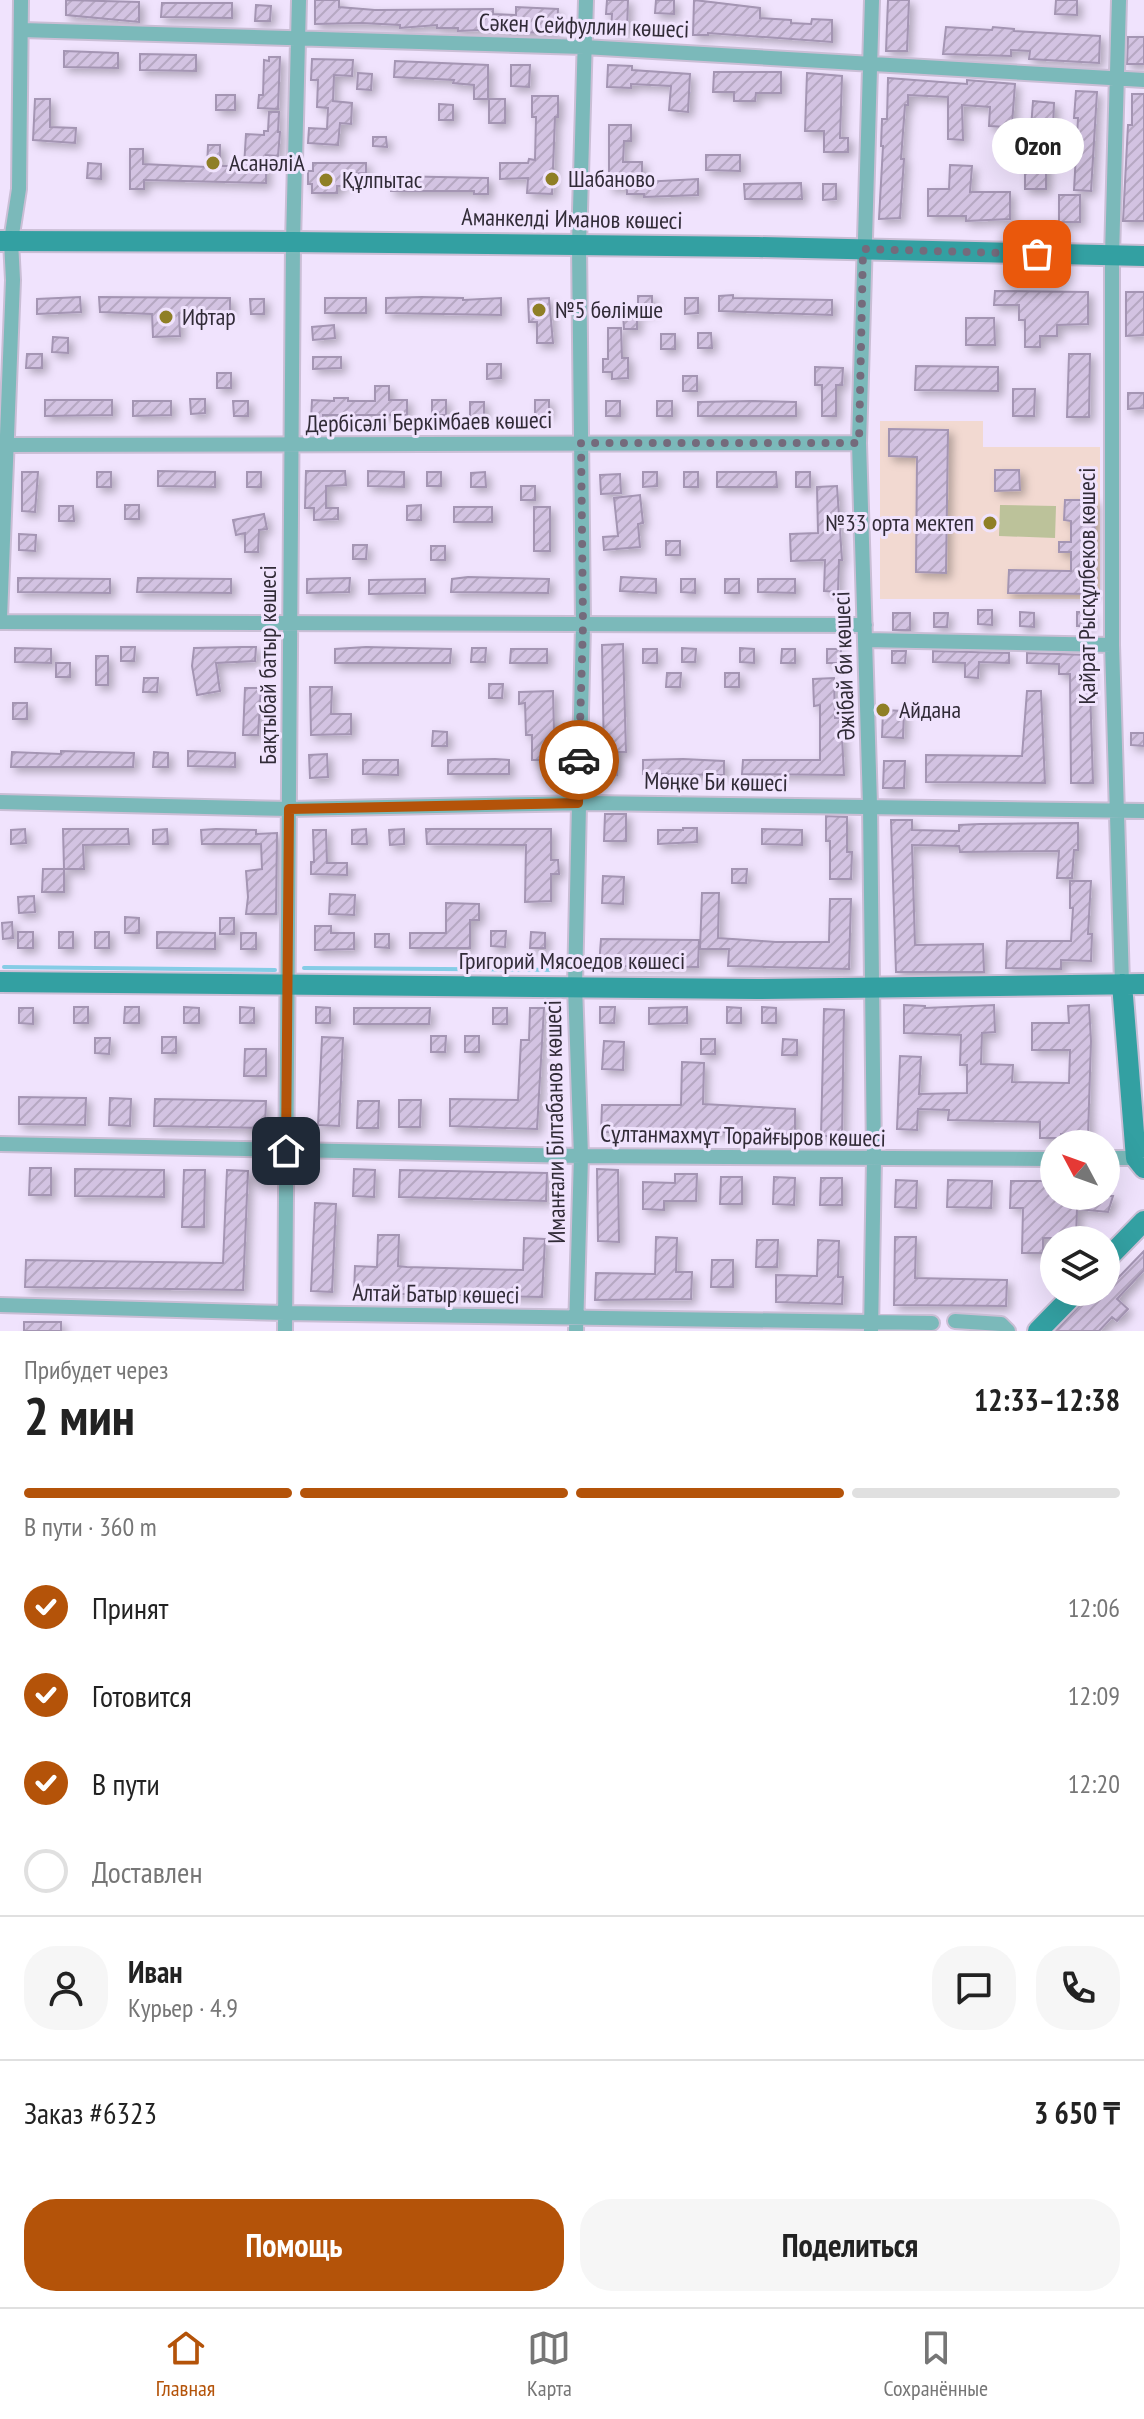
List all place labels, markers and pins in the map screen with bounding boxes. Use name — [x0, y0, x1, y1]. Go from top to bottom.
callout: Ozon — [991, 118, 1083, 174]
place label: АсанәліА — [229, 147, 305, 178]
marker: АсанәліА — [204, 154, 222, 172]
place label: Шабаново — [568, 163, 655, 194]
place label: Құлпытас — [342, 164, 423, 195]
marker: Шабаново — [543, 170, 561, 188]
marker: Құлпытас — [317, 171, 335, 189]
pin — [1003, 220, 1071, 288]
place label: №5 бөлімше — [555, 294, 663, 325]
place label: Ифтар — [182, 301, 236, 332]
marker: №5 бөлімше — [530, 301, 548, 319]
marker: Ифтар — [157, 308, 175, 326]
place label: №33 орта мектеп — [825, 507, 974, 538]
marker: №33 орта мектеп — [981, 514, 999, 532]
place label: Айдана — [899, 694, 961, 725]
marker: Айдана — [874, 701, 892, 719]
pin — [252, 1117, 320, 1185]

